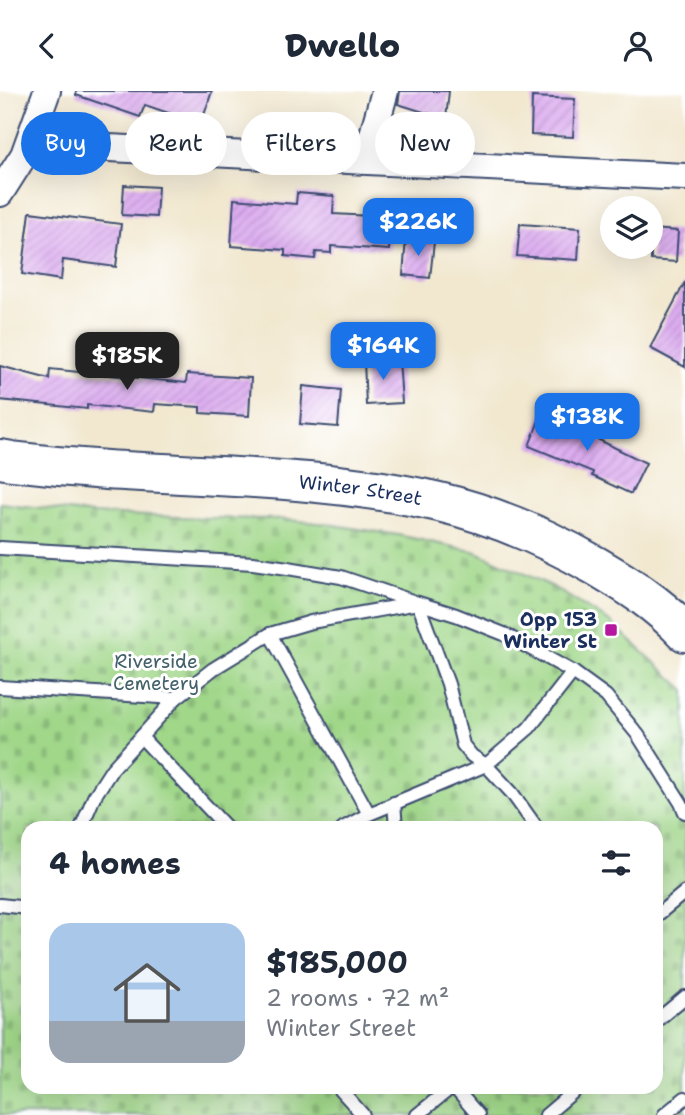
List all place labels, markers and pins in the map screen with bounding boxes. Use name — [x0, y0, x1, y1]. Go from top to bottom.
pin: $226K — [369, 199, 467, 258]
pin: $164K — [334, 323, 432, 382]
pin: $185K — [78, 333, 176, 392]
pin: $138K — [538, 393, 636, 453]
place label: Opp 153 Winter St — [503, 607, 597, 654]
marker: Opp 153 Winter St — [603, 622, 619, 638]

